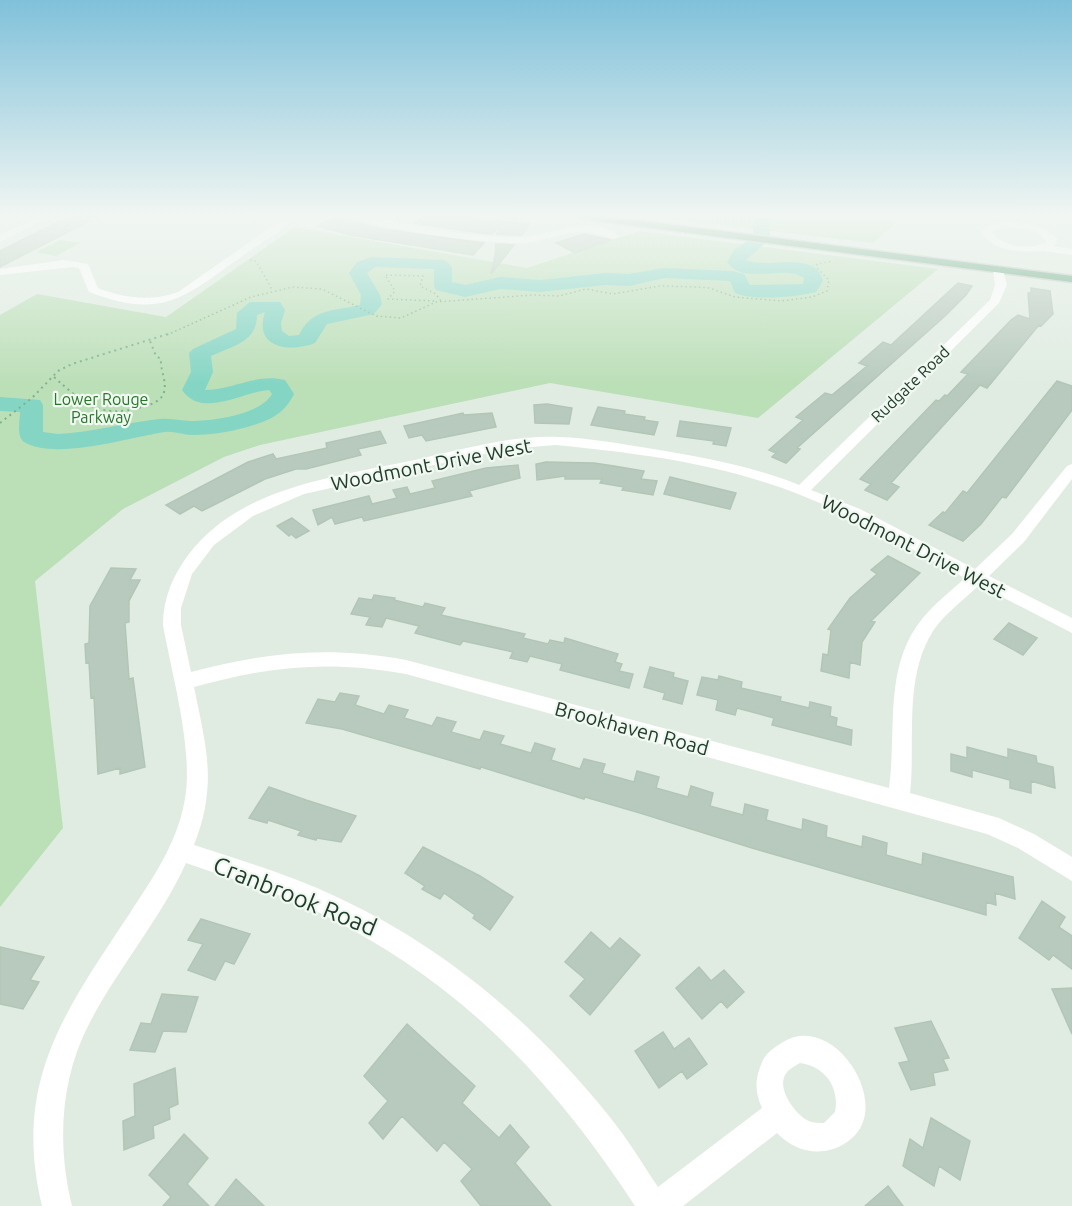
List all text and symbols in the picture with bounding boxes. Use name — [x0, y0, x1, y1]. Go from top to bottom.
street label: Rudgate Road — [867, 342, 953, 426]
park label: Lower Rouge Parkway — [54, 390, 148, 426]
street label: Woodmont Drive West — [329, 433, 533, 495]
street label: Woodmont Drive West — [818, 489, 1010, 603]
street label: Brookhaven Road — [553, 696, 711, 760]
street label: Cranbrook Road — [209, 851, 381, 941]

